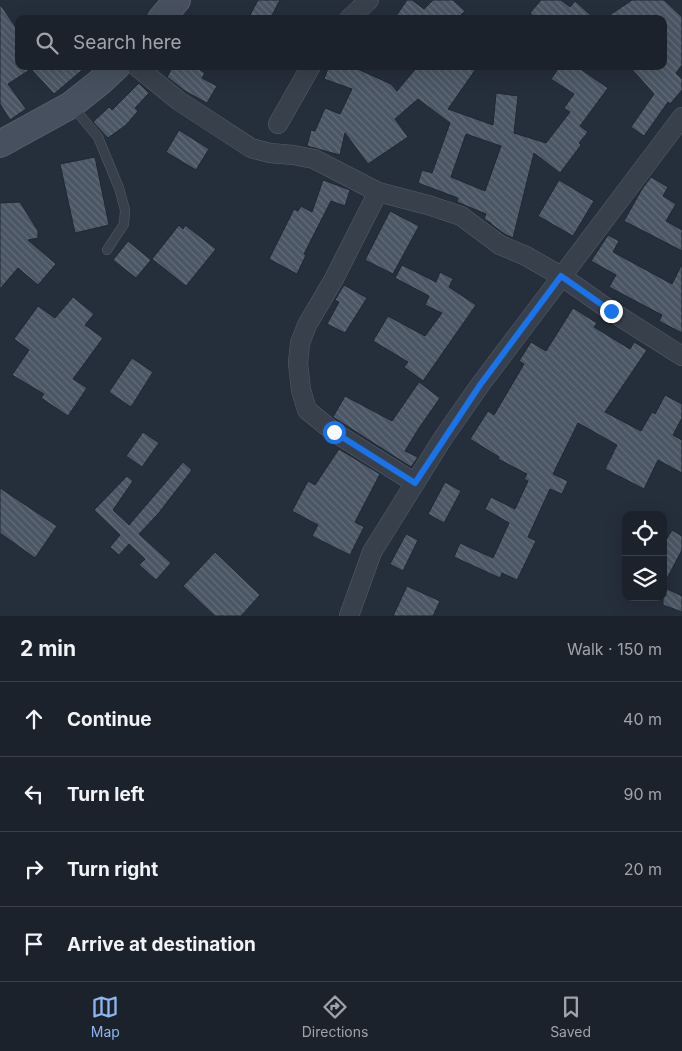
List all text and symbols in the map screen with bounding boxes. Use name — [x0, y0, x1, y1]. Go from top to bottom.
search box — [15, 15, 667, 70]
icon: search — [33, 29, 61, 57]
text: Search here — [73, 31, 182, 54]
route end — [600, 300, 623, 323]
route start — [323, 421, 346, 444]
map controls — [622, 511, 667, 601]
button: locate — [622, 511, 667, 556]
button: layers — [622, 556, 667, 601]
text: 2 min — [20, 636, 76, 661]
text: Walk · 150 m — [567, 639, 662, 659]
icon: ahead — [20, 705, 48, 733]
text: Continue — [67, 708, 152, 731]
text: 40 m — [623, 709, 662, 729]
icon: left — [20, 780, 48, 808]
text: Turn left — [67, 783, 145, 806]
text: 90 m — [623, 784, 662, 804]
icon: right — [20, 855, 48, 883]
text: Turn right — [67, 858, 158, 881]
text: 20 m — [624, 859, 662, 879]
icon: arrive — [20, 930, 48, 958]
text: Arrive at destination — [67, 933, 256, 956]
tab: Map — [91, 993, 120, 1040]
tab: Directions — [302, 993, 368, 1040]
tab: Saved — [550, 993, 591, 1040]

